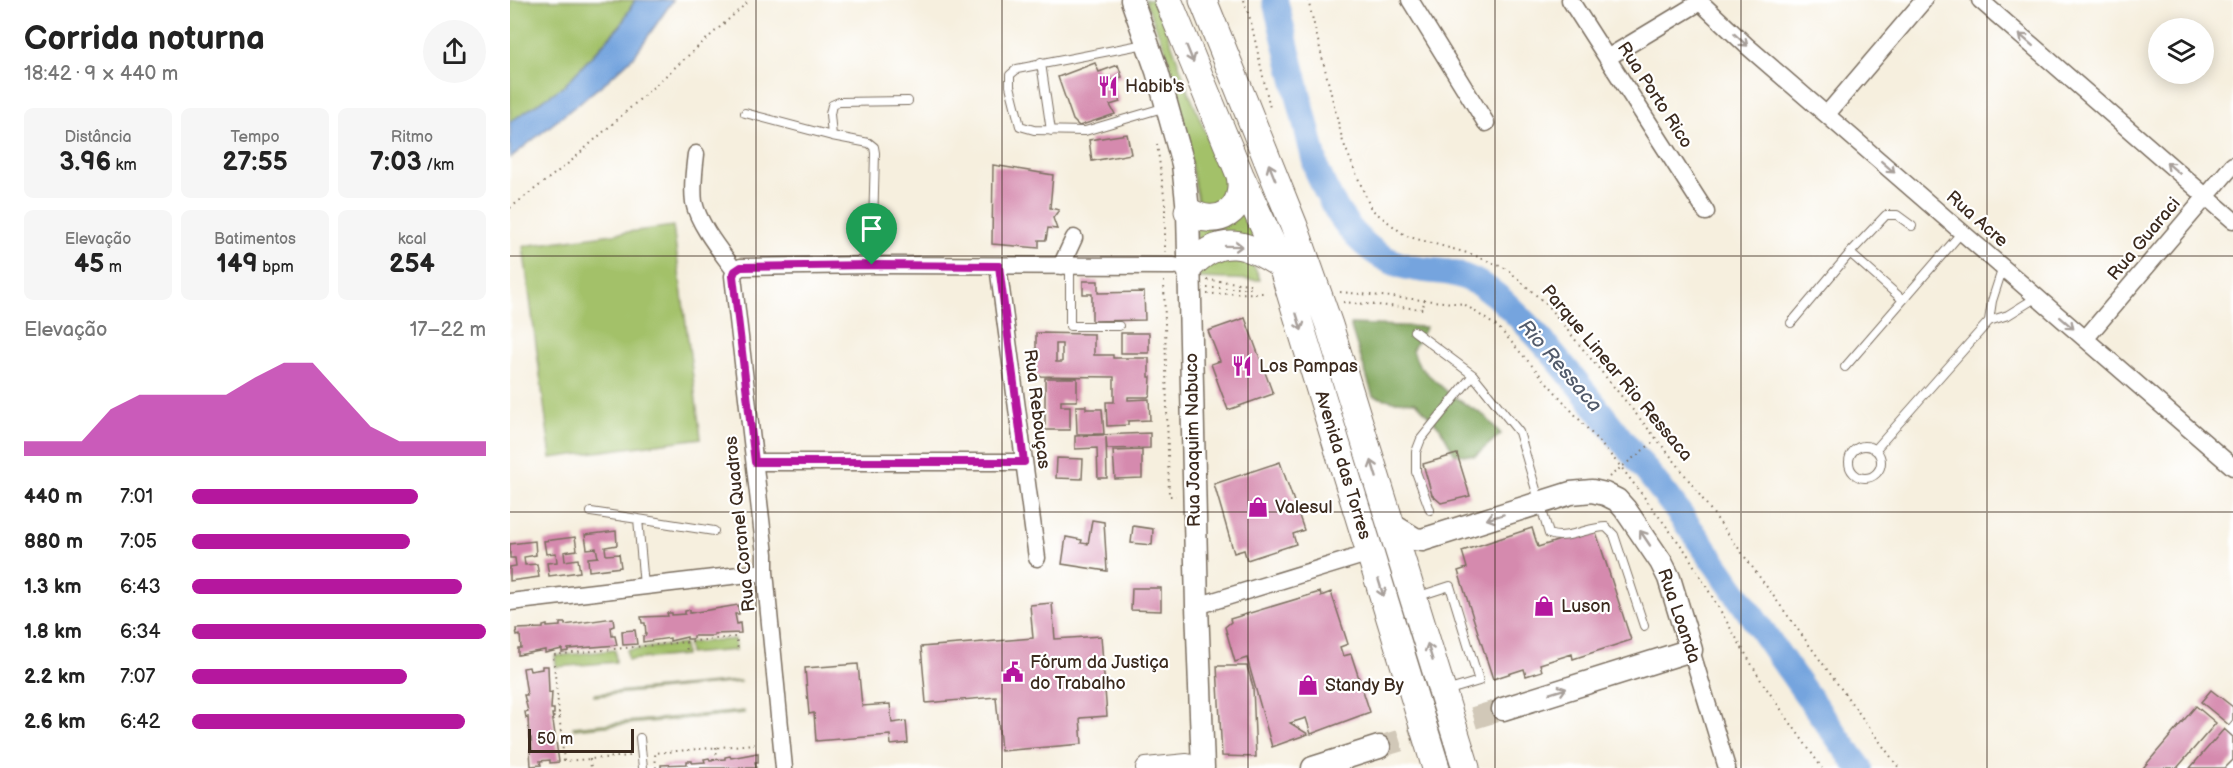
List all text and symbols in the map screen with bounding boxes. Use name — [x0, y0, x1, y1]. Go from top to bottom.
map controls — [2148, 18, 2214, 84]
button: layers — [2148, 18, 2214, 84]
text: Corrida noturna — [24, 19, 265, 59]
button: share — [423, 20, 486, 83]
one-way arrow — [1733, 33, 1748, 47]
one-way arrow — [2019, 33, 2034, 47]
street label: Rua Porto Rico — [1613, 38, 1697, 152]
one-way arrow — [1185, 44, 1196, 63]
text: 18:42 · 9 × 440 m — [24, 62, 178, 86]
restaurant icon: Habib's — [1096, 74, 1120, 98]
place label: Habib's — [1125, 76, 1184, 97]
text: Distância — [64, 128, 132, 147]
text: Tempo — [230, 128, 280, 147]
text: Ritmo — [391, 128, 433, 147]
text: 3.96 — [59, 147, 111, 178]
text: 27:55 — [222, 147, 288, 178]
text: 7:03 — [370, 147, 422, 178]
text: km — [111, 156, 137, 175]
text: /km — [422, 156, 454, 175]
one-way arrow — [1880, 161, 1896, 174]
one-way arrow — [2166, 161, 2181, 175]
one-way arrow — [1266, 164, 1277, 182]
street label: Rua Acre — [1942, 187, 2012, 252]
street label: Rua Guaraci — [2103, 193, 2185, 285]
pin — [846, 203, 897, 265]
icon: arrive — [855, 212, 888, 245]
text: Elevação — [65, 230, 131, 249]
text: Batimentos — [214, 230, 296, 249]
text: kcal — [398, 230, 426, 249]
one-way arrow — [1224, 240, 1244, 252]
text: 45 — [74, 249, 104, 280]
text: 149 — [216, 249, 258, 280]
text: 254 — [389, 249, 435, 280]
text: m — [104, 258, 122, 277]
text: bpm — [258, 258, 294, 277]
street label: Parque Linear Rio Ressaca — [1537, 281, 1697, 465]
one-way arrow — [1294, 312, 1305, 331]
water label: Rio Ressaca — [1513, 315, 1607, 417]
one-way arrow — [2059, 316, 2074, 330]
text: Elevação — [24, 318, 107, 342]
text: 17–22 m — [410, 318, 486, 342]
street label: Rua Rebouças — [1019, 348, 1055, 470]
street label: Rua Joaquim Nabuco — [1181, 353, 1205, 527]
restaurant icon: Los Pampas — [1230, 354, 1254, 378]
place label: Los Pampas — [1259, 356, 1358, 377]
street label: Avenida das Torres — [1310, 388, 1376, 542]
street label: Rua Coronel Quadros — [720, 435, 760, 613]
one-way arrow — [1368, 460, 1379, 479]
text: 440 m — [24, 485, 82, 509]
text: 7:01 — [120, 485, 153, 509]
shop icon: Valesul — [1246, 495, 1270, 519]
place label: Valesul — [1275, 497, 1332, 518]
one-way arrow — [1486, 512, 1505, 523]
text: 880 m — [24, 530, 83, 554]
text: 7:05 — [120, 530, 157, 554]
one-way arrow — [1639, 531, 1651, 547]
street label: Rua Loanda — [1653, 566, 1705, 666]
text: 1.3 km — [24, 575, 81, 599]
text: 6:43 — [120, 575, 161, 599]
one-way arrow — [1376, 578, 1387, 597]
shop icon: Luson — [1532, 594, 1556, 618]
place label: Luson — [1561, 596, 1611, 617]
text: 1.8 km — [24, 620, 82, 644]
text: 6:34 — [120, 620, 161, 644]
one-way arrow — [1424, 643, 1435, 662]
place label: Fórum da Justiça do Trabalho — [1030, 652, 1169, 694]
public building icon: Fórum da Justiça do Trabalho — [1001, 660, 1025, 684]
text: 2.2 km — [24, 665, 85, 689]
text: 7:07 — [120, 665, 155, 689]
shop icon: Standy By — [1296, 673, 1320, 697]
place label: Standy By — [1325, 675, 1405, 696]
one-way arrow — [1548, 685, 1567, 696]
text: 2.6 km — [24, 710, 85, 734]
text: 6:42 — [120, 710, 160, 734]
scale bar — [528, 726, 634, 754]
text: 50 m — [537, 730, 573, 749]

